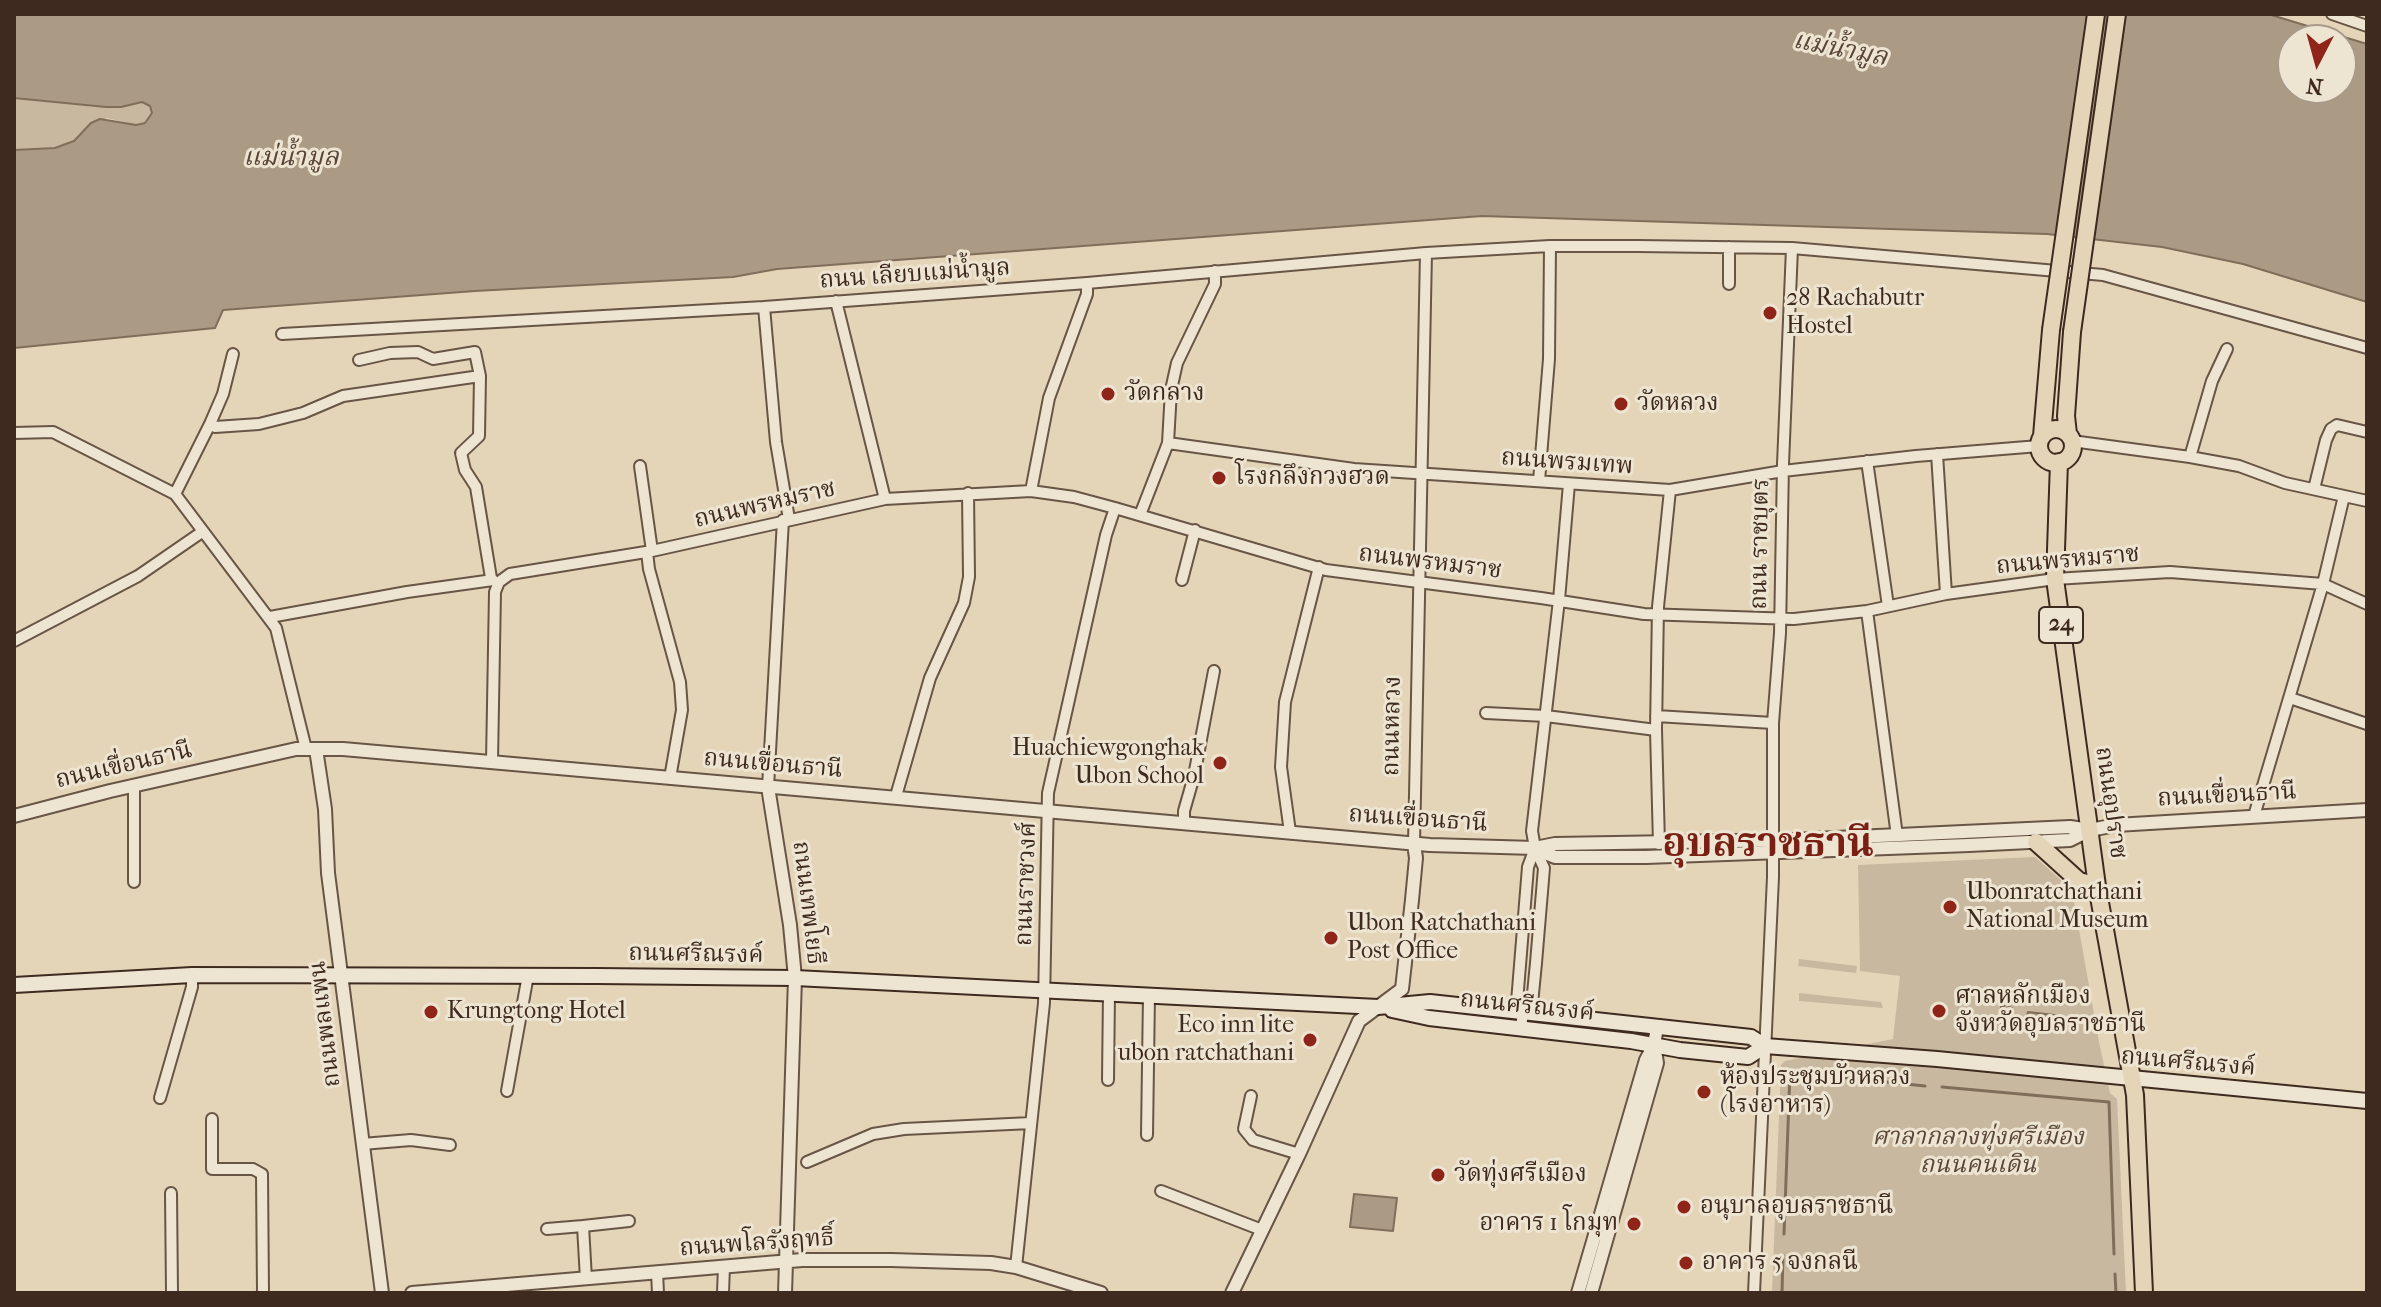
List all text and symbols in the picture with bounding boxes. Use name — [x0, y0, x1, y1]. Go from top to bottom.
north arrow — [2277, 24, 2357, 104]
water label: แม่น้ำมูล — [1790, 26, 1890, 74]
text: N — [2305, 72, 2324, 100]
water label: แม่น้ำมูล — [243, 143, 339, 175]
street label: ถนน เลียบแม่น้ำมูล — [818, 254, 1012, 296]
place label: 28 Rachabutr Hostel — [1786, 285, 1924, 341]
marker: 28 Rachabutr Hostel — [1761, 304, 1779, 322]
place label: วัดกลาง — [1124, 380, 1205, 408]
marker: วัดกลาง — [1099, 385, 1117, 403]
place label: วัดหลวง — [1637, 390, 1719, 418]
marker: วัดหลวง — [1612, 395, 1630, 413]
street label: ถนนพรมเทพ — [1500, 444, 1634, 482]
place label: โรงกลึงกวงฮวด — [1235, 464, 1390, 492]
marker: โรงกลึงกวงฮวด — [1210, 469, 1228, 487]
street label: ถนนพรหมราช — [692, 475, 838, 535]
street label: ถนน ราชบุตร — [1745, 478, 1777, 610]
street label: ถนนพรหมราช — [1357, 540, 1503, 586]
street label: ถนนพรหมราช — [1995, 540, 2141, 582]
road number: 24 — [2039, 607, 2083, 643]
street label: ถนนหลวง — [1378, 676, 1408, 776]
place label: Huachiewgonghak Ubon School — [1012, 735, 1204, 791]
street label: ถนนเขื่อนธานี — [53, 736, 195, 796]
street label: ถนนเขื่อนธานี — [702, 745, 844, 785]
street label: ถนนอุปราช — [2088, 745, 2132, 861]
marker: Huachiewgonghak Ubon School — [1211, 754, 1229, 772]
street label: ถนนเขื่อนธานี — [2157, 778, 2297, 814]
street label: ถนนเขื่อนธานี — [1348, 801, 1488, 839]
street label: ถนนราชวงศ์ — [1010, 822, 1044, 946]
district label: อุบลราชธานี — [1662, 822, 1874, 870]
street label: ถนนเทพโยธี — [785, 839, 829, 967]
place label: Ubonratchathani National Museum — [1966, 879, 2149, 935]
marker: Ubonratchathani National Museum — [1941, 898, 1959, 916]
place label: Ubon Ratchathani Post Office — [1347, 910, 1536, 966]
marker: Ubon Ratchathani Post Office — [1322, 929, 1340, 947]
street label: ถนนศรีณรงค์ — [628, 939, 764, 971]
street label: ถนนพลแพน — [304, 959, 348, 1089]
place label: ศาลหลักเมือง จังหวัดอุบลราชธานี — [1955, 983, 2146, 1039]
street label: ถนนศรีณรงค์ — [1458, 986, 1596, 1028]
place label: Krungtong Hotel — [447, 998, 626, 1026]
marker: ศาลหลักเมือง จังหวัดอุบลราชธานี — [1930, 1002, 1948, 1020]
marker: Krungtong Hotel — [422, 1003, 440, 1021]
place label: Eco inn lite ubon ratchathani — [1118, 1012, 1294, 1068]
marker: Eco inn lite ubon ratchathani — [1301, 1031, 1319, 1049]
street label: ถนนศรีณรงค์ — [2119, 1043, 2257, 1083]
place label: ห้องประชุมบัวหลวง (โรงอาหาร) — [1720, 1064, 1911, 1120]
marker: ห้องประชุมบัวหลวง (โรงอาหาร) — [1695, 1083, 1713, 1101]
park label: ศาลากลางทุ่งศรีเมือง ถนนคนเดิน — [1872, 1124, 2084, 1180]
place label: วัดทุ่งศรีเมือง — [1454, 1161, 1587, 1189]
marker: วัดทุ่งศรีเมือง — [1429, 1166, 1447, 1184]
place label: อนุบาลอุบลราชธานี — [1700, 1193, 1893, 1221]
marker: อนุบาลอุบลราชธานี — [1675, 1198, 1693, 1216]
place label: อาคาร 1 โกมุท — [1479, 1210, 1618, 1238]
marker: อาคาร 1 โกมุท — [1625, 1215, 1643, 1233]
street label: ถนนพโลรังฤทธิ์ — [679, 1224, 835, 1264]
place label: อาคาร 5 จงกลนี — [1702, 1249, 1858, 1277]
marker: อาคาร 5 จงกลนี — [1677, 1254, 1695, 1272]

